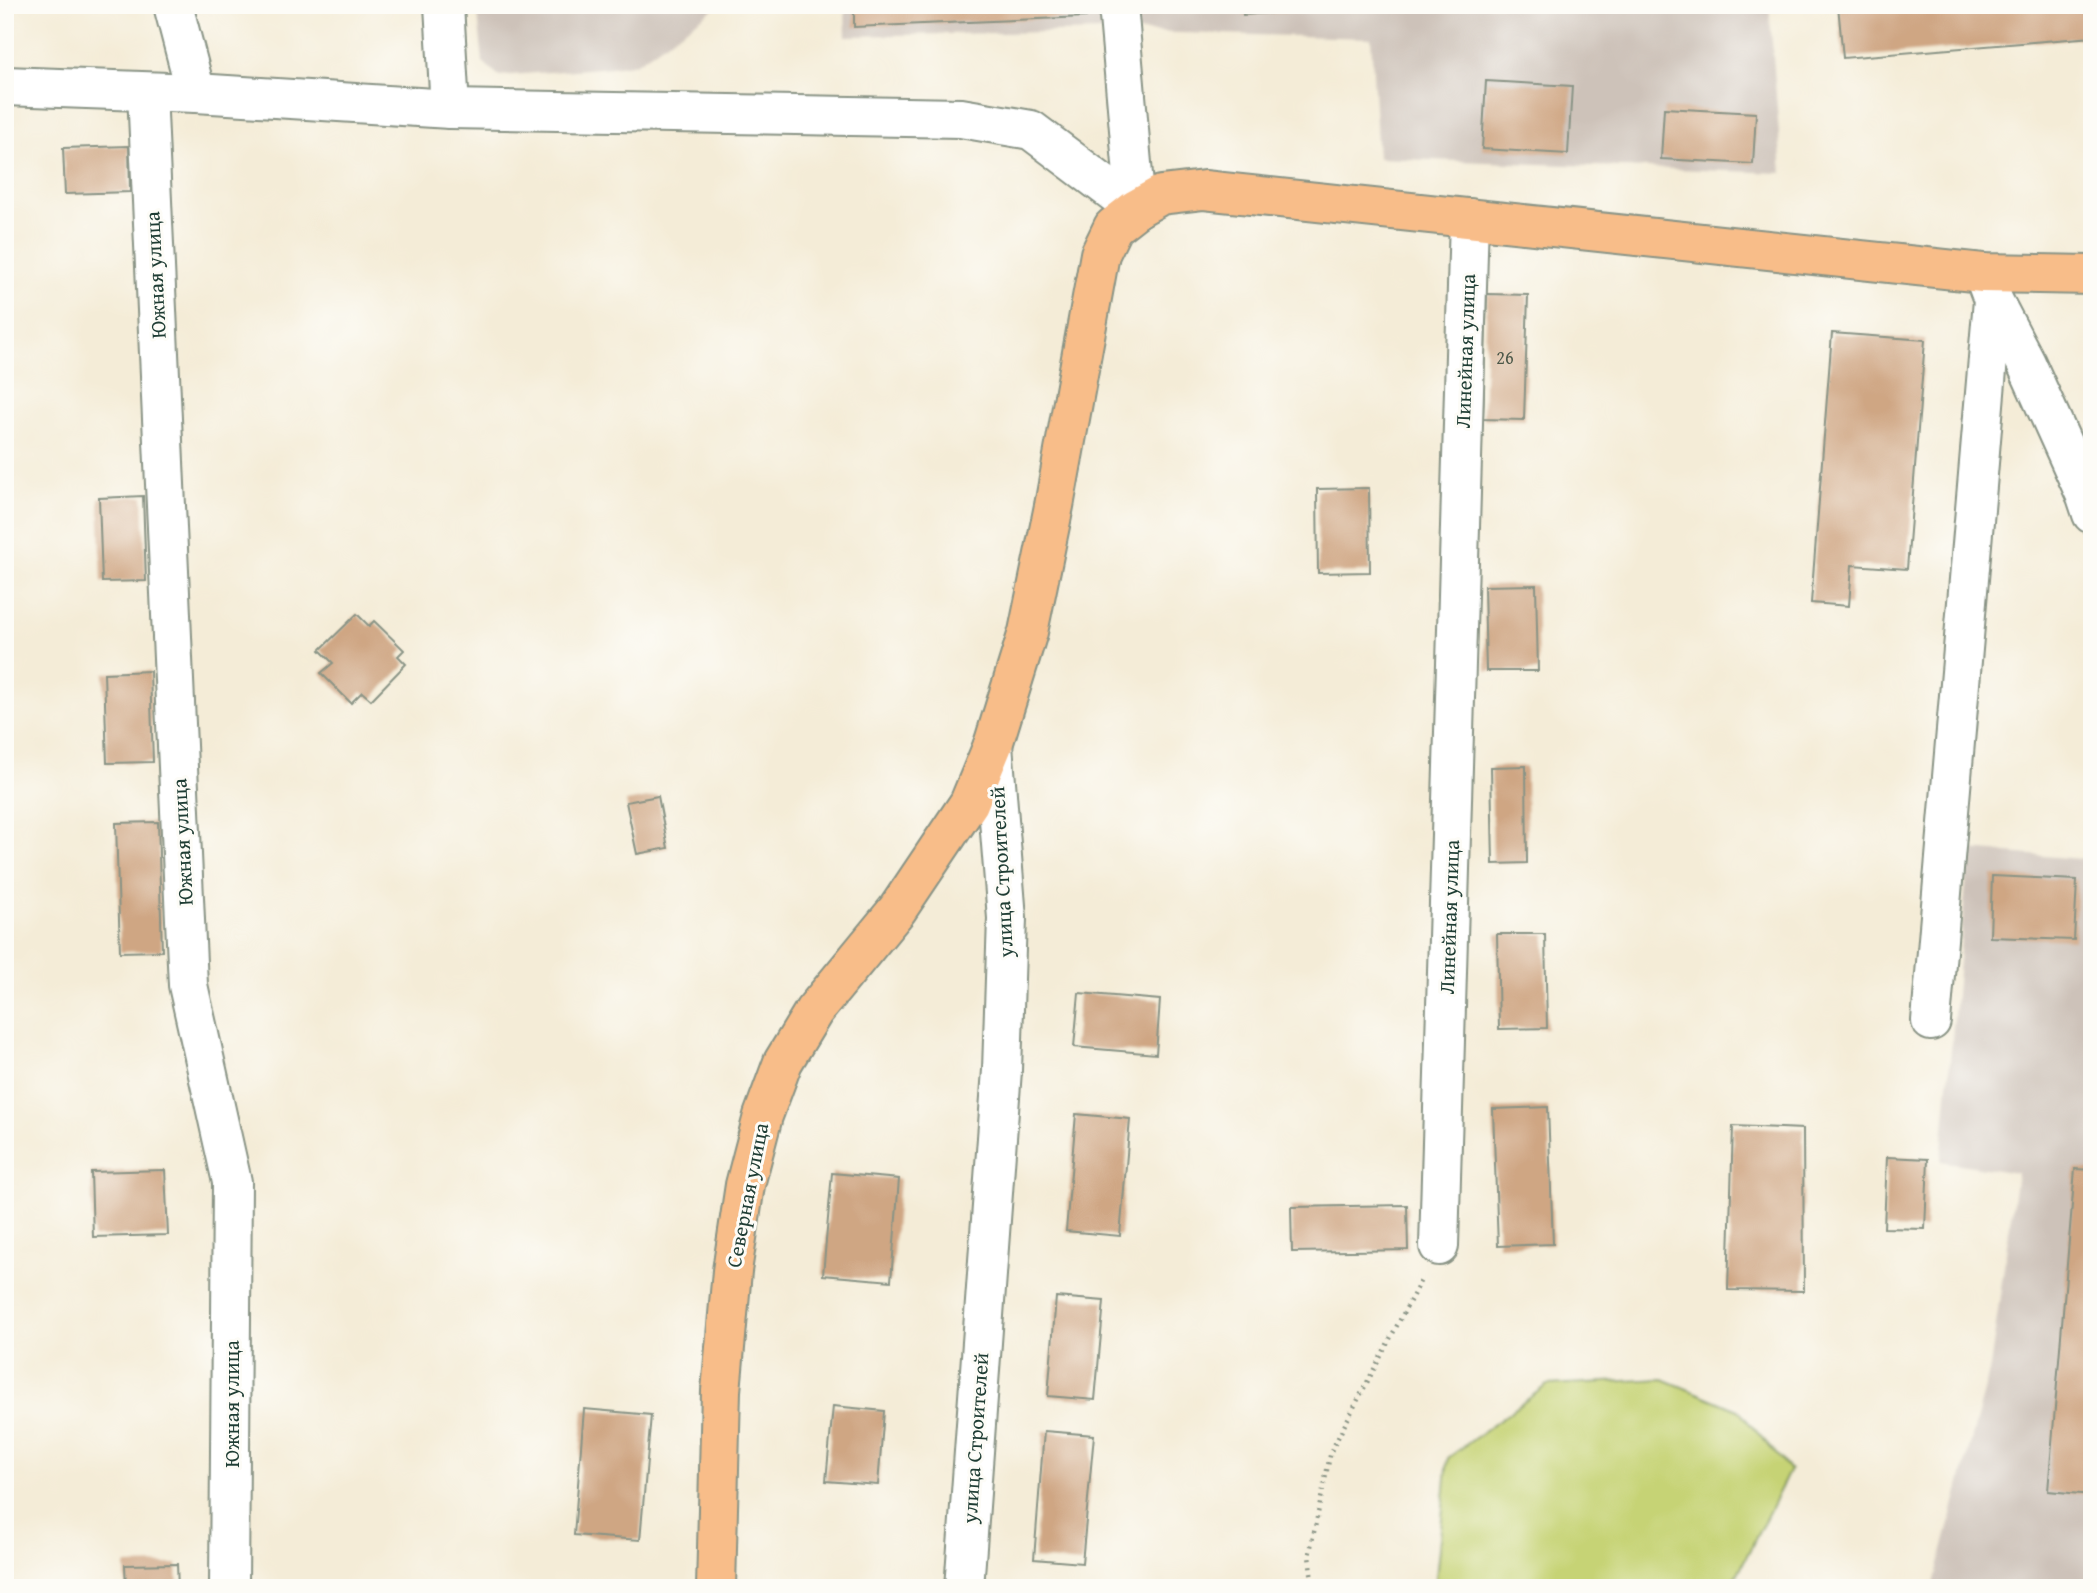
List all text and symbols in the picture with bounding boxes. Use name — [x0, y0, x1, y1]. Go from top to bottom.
street label: Южная улица — [136, 211, 174, 339]
street label: Линейная улица — [1447, 273, 1483, 429]
house number: 26 — [1496, 344, 1514, 371]
street label: Южная улица — [163, 778, 201, 906]
street label: улица Строителей — [981, 786, 1021, 959]
street label: Линейная улица — [1431, 839, 1467, 995]
street label: Северная улица — [718, 1120, 776, 1270]
street label: Южная улица — [216, 1340, 247, 1468]
street label: улица Строителей — [953, 1351, 996, 1526]

